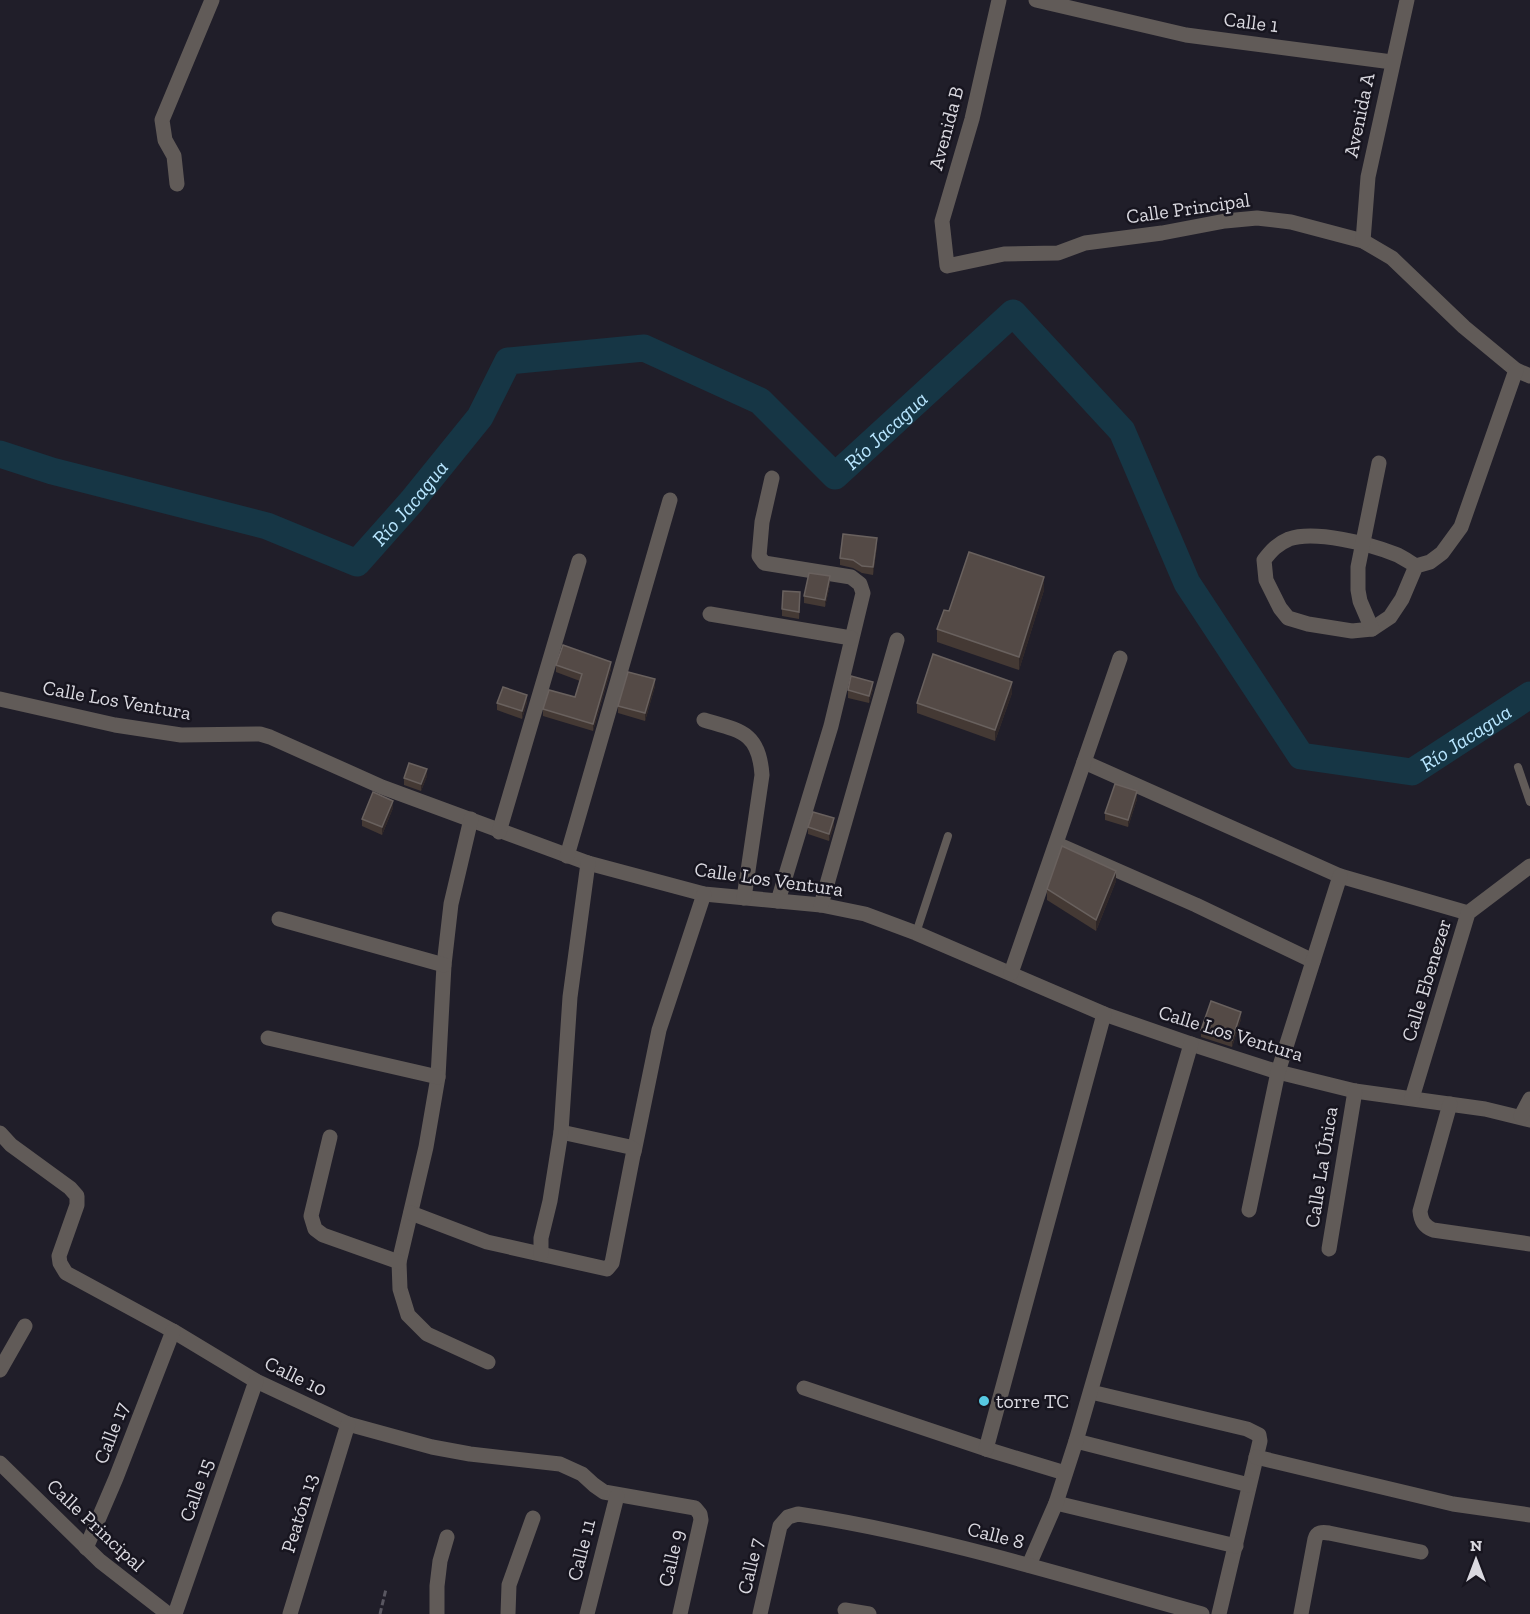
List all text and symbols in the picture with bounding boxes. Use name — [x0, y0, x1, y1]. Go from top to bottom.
street label: Calle 1 — [1222, 7, 1280, 37]
street label: Avenida A — [1338, 69, 1380, 160]
street label: Avenida B — [923, 84, 969, 172]
street label: Calle Principal — [1124, 187, 1252, 229]
water label: Río Jacagua — [839, 386, 932, 474]
water label: Río Jacagua — [366, 455, 453, 550]
street label: Calle Los Ventura — [41, 675, 193, 725]
water label: Río Jacagua — [1415, 698, 1516, 776]
street label: Calle Los Ventura — [693, 857, 845, 901]
street label: Calle Ebenezer — [1396, 916, 1456, 1044]
street label: Calle Los Ventura — [1156, 1000, 1307, 1067]
street label: Calle La Única — [1300, 1105, 1342, 1229]
street label: Calle 10 — [261, 1351, 331, 1401]
place label: torre TC — [996, 1389, 1069, 1413]
marker: torre TC — [977, 1394, 991, 1408]
street label: Calle 17 — [88, 1398, 134, 1467]
street label: Calle 15 — [174, 1455, 218, 1525]
street label: Peatón 13 — [276, 1471, 322, 1555]
street label: Calle Principal — [42, 1474, 150, 1576]
street label: Calle 11 — [562, 1516, 600, 1583]
street label: Calle 8 — [965, 1516, 1027, 1554]
street label: Calle 9 — [653, 1527, 689, 1589]
north arrow — [1446, 1530, 1506, 1590]
street label: Calle 7 — [732, 1535, 768, 1596]
text: N — [1470, 1536, 1482, 1555]

